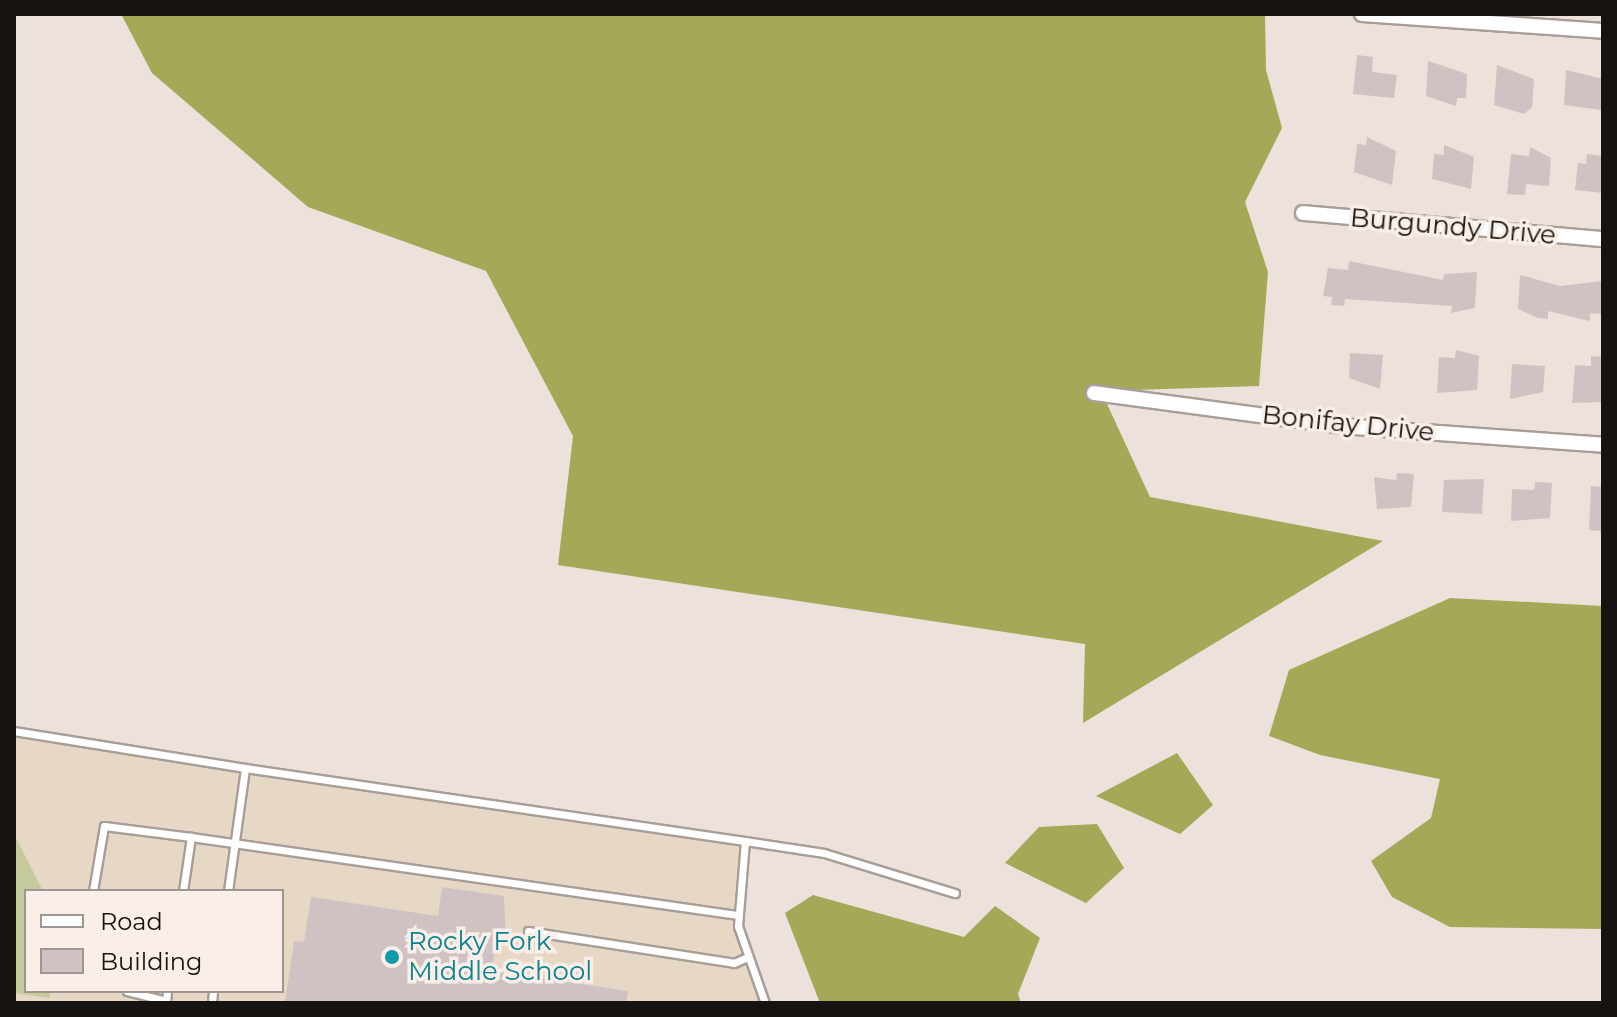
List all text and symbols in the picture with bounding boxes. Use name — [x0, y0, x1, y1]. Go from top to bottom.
street label: Burgundy Drive — [1349, 202, 1557, 252]
street label: Bonifay Drive — [1260, 399, 1436, 449]
legend — [24, 889, 284, 993]
text: Road — [100, 907, 163, 936]
place label: Rocky Fork Middle School — [408, 926, 592, 988]
text: Building — [100, 947, 203, 976]
marker: Rocky Fork Middle School — [383, 948, 401, 966]

